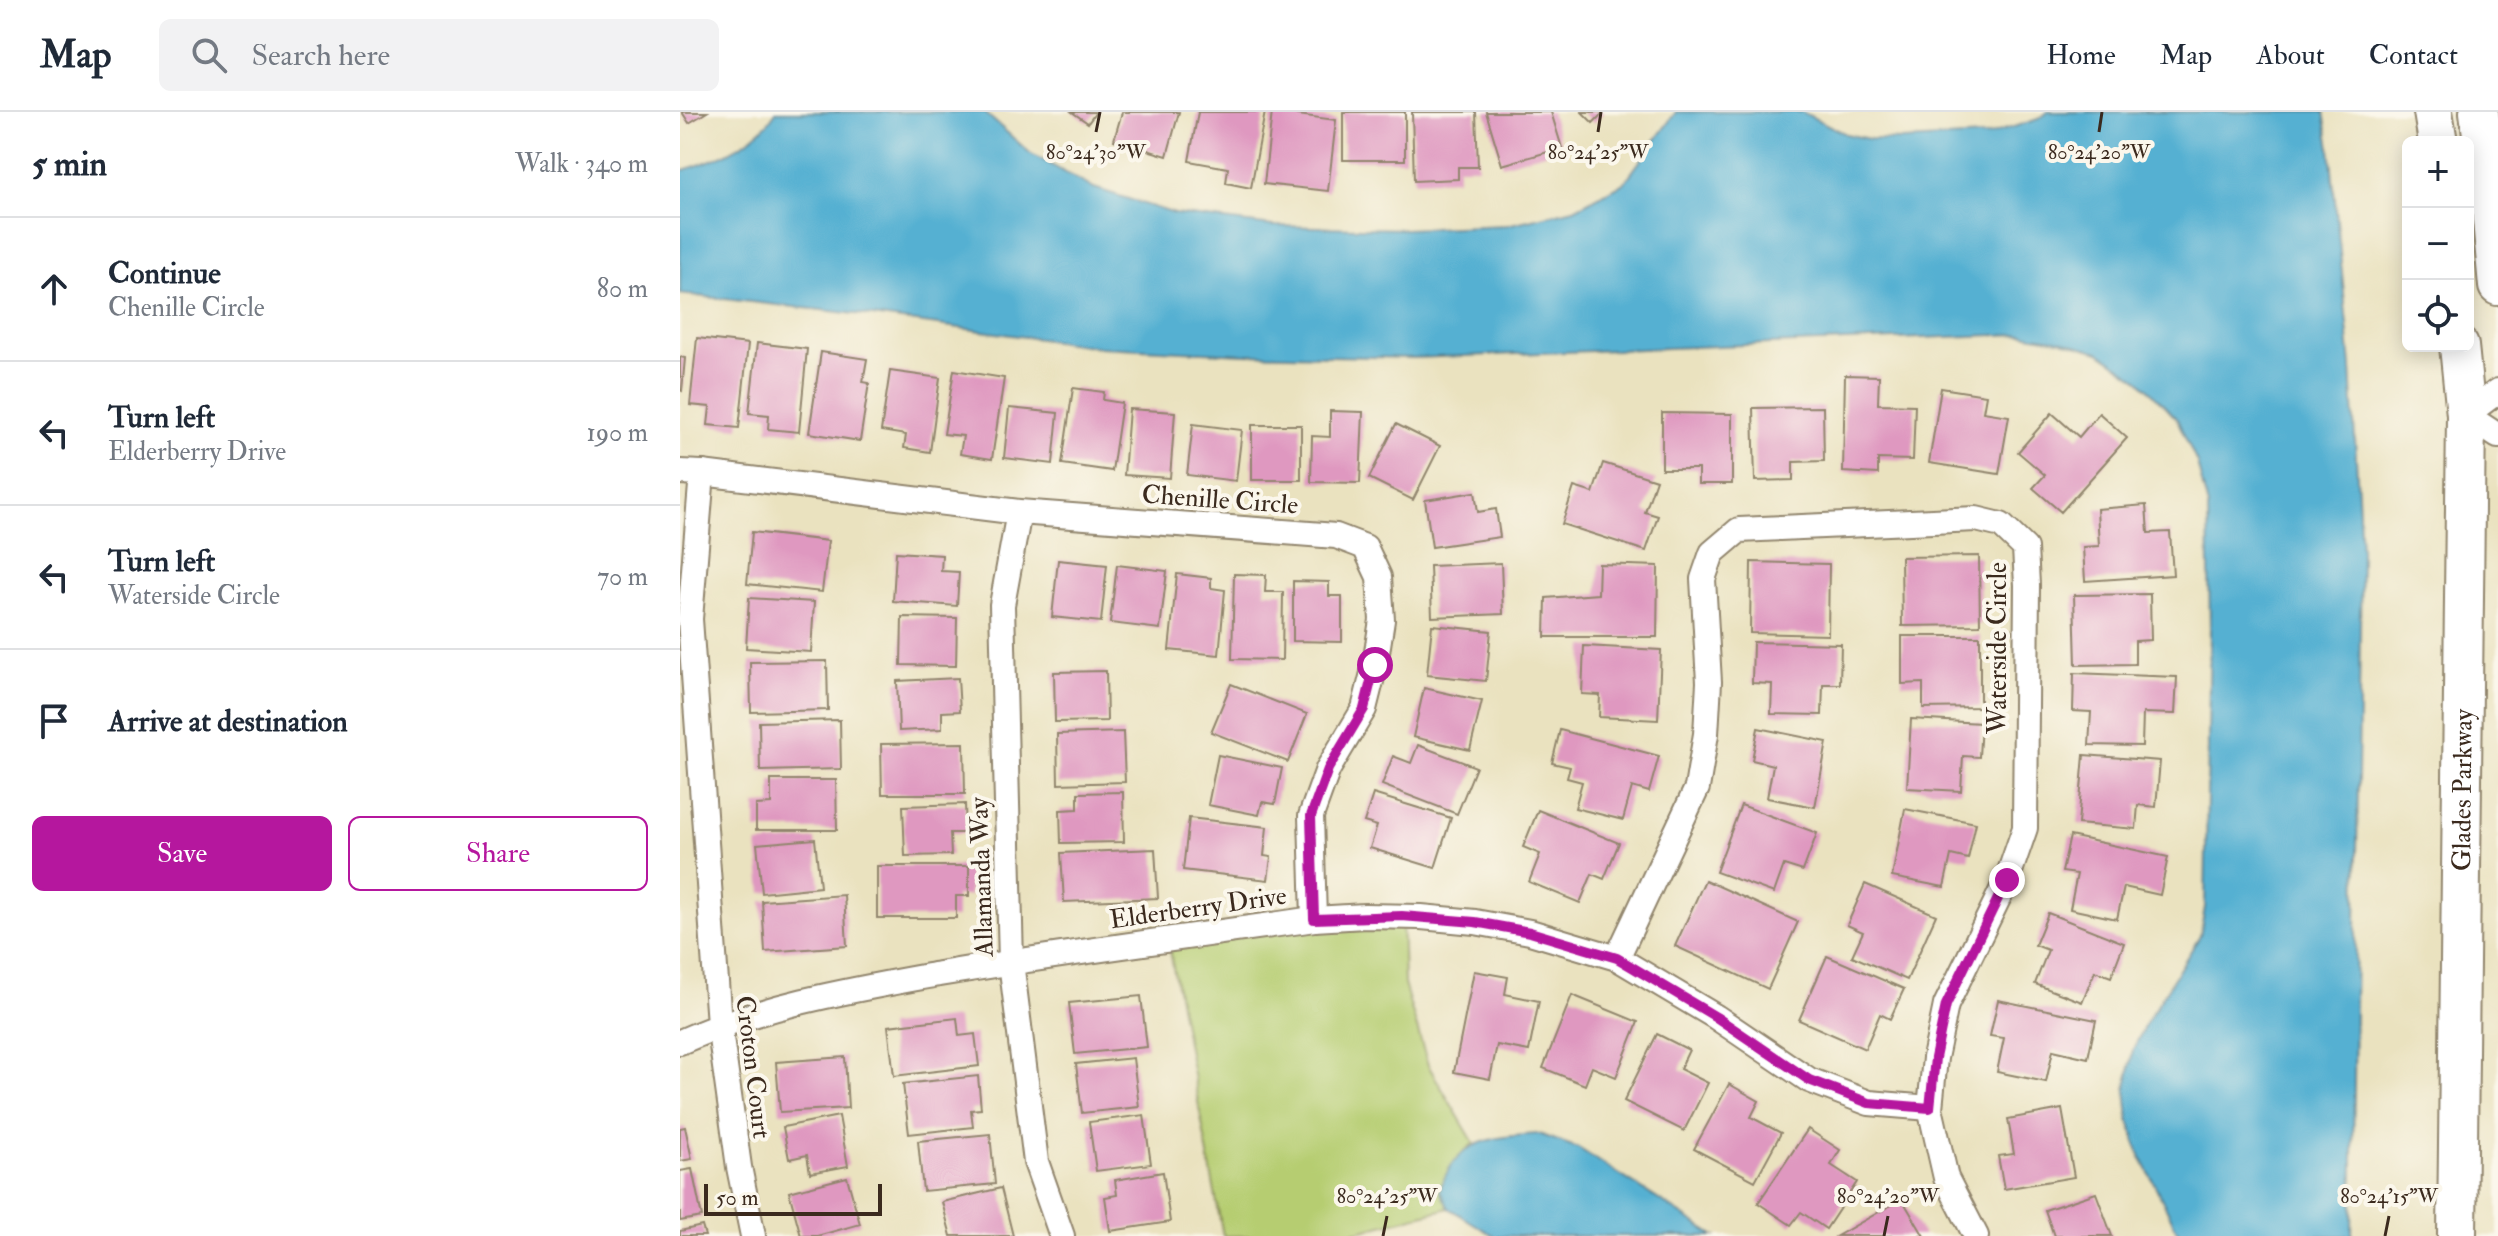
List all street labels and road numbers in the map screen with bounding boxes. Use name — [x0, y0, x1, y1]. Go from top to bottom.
street label: Chenille Circle — [1141, 479, 1299, 521]
street label: Waterside Circle — [1982, 562, 2014, 735]
street label: Glades Parkway — [2446, 708, 2480, 871]
street label: Allamanda Way — [963, 796, 1001, 958]
street label: Elderberry Drive — [1108, 880, 1289, 936]
street label: Croton Court — [728, 994, 778, 1140]

